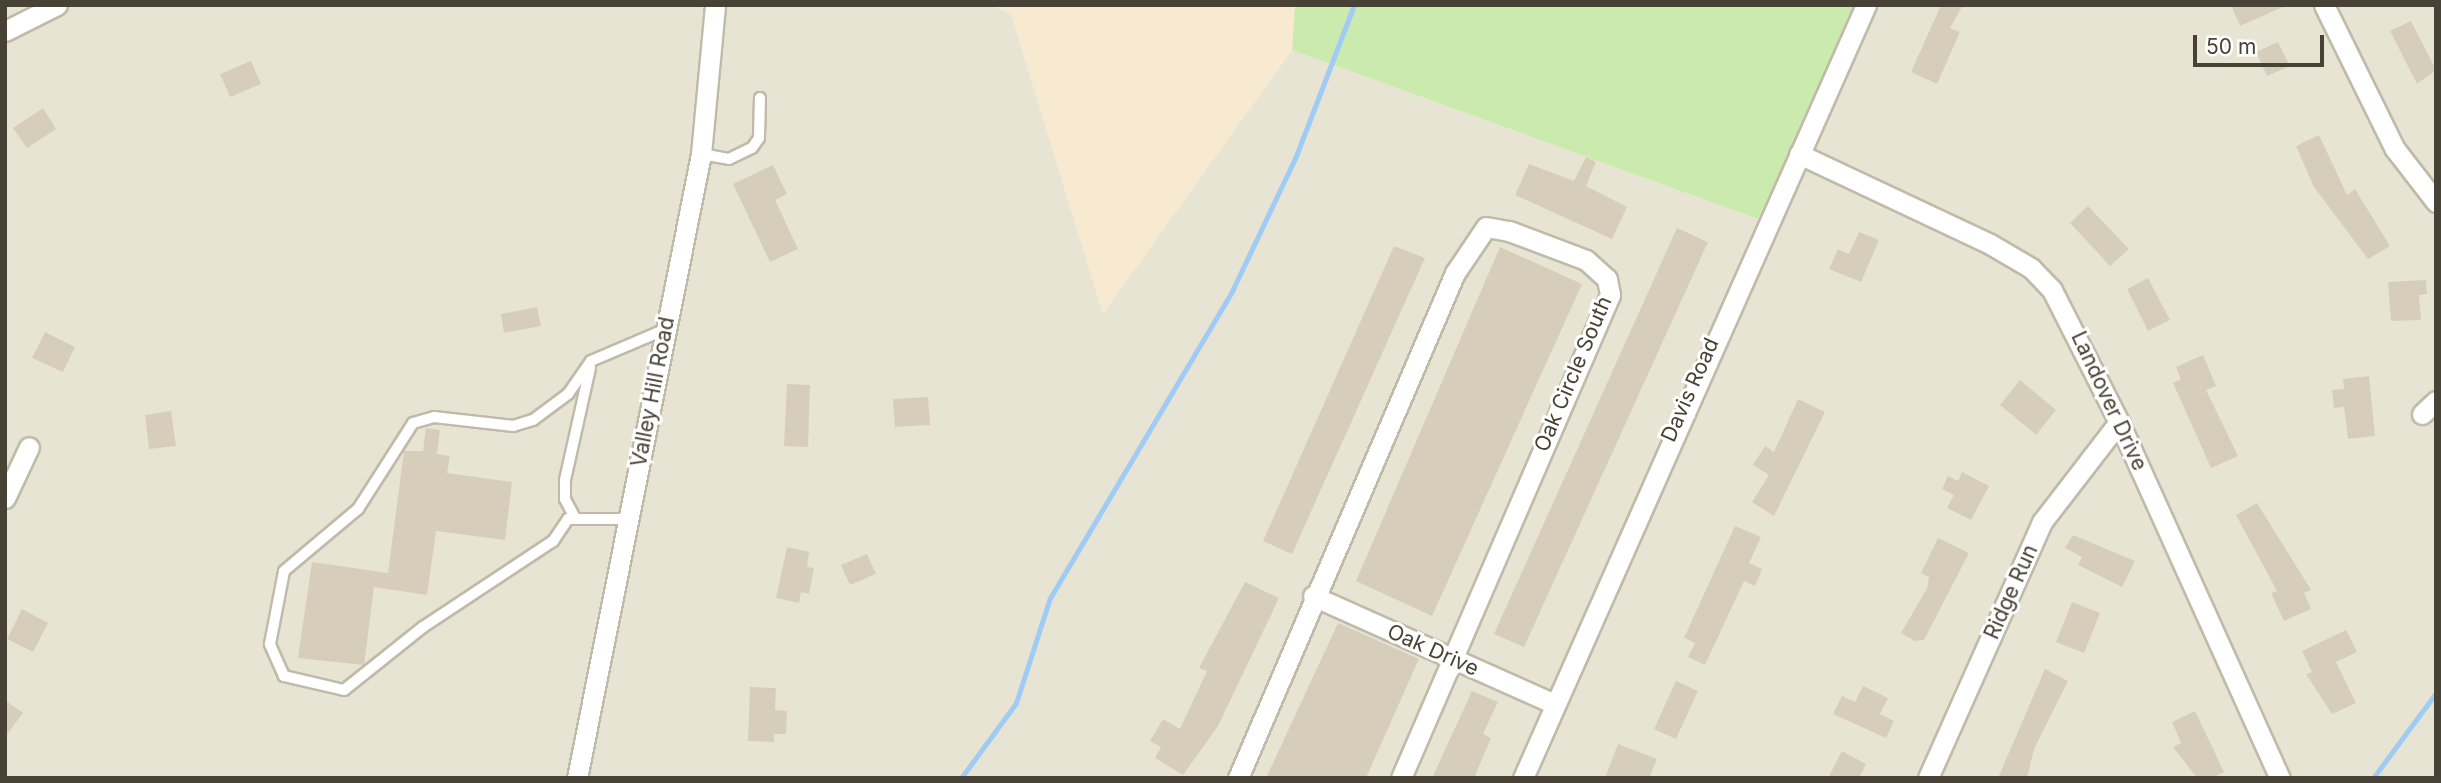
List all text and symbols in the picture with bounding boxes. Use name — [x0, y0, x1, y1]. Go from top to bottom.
scale bar — [2196, 21, 2327, 65]
text: 50 m — [2206, 34, 2256, 59]
street label: Oak Circle South — [1529, 293, 1617, 455]
street label: Valley Hill Road — [626, 315, 680, 469]
street label: Landover Drive — [2066, 327, 2152, 475]
street label: Davis Road — [1656, 334, 1724, 446]
street label: Ridge Run — [1979, 541, 2043, 643]
street label: Oak Drive — [1383, 619, 1483, 681]

